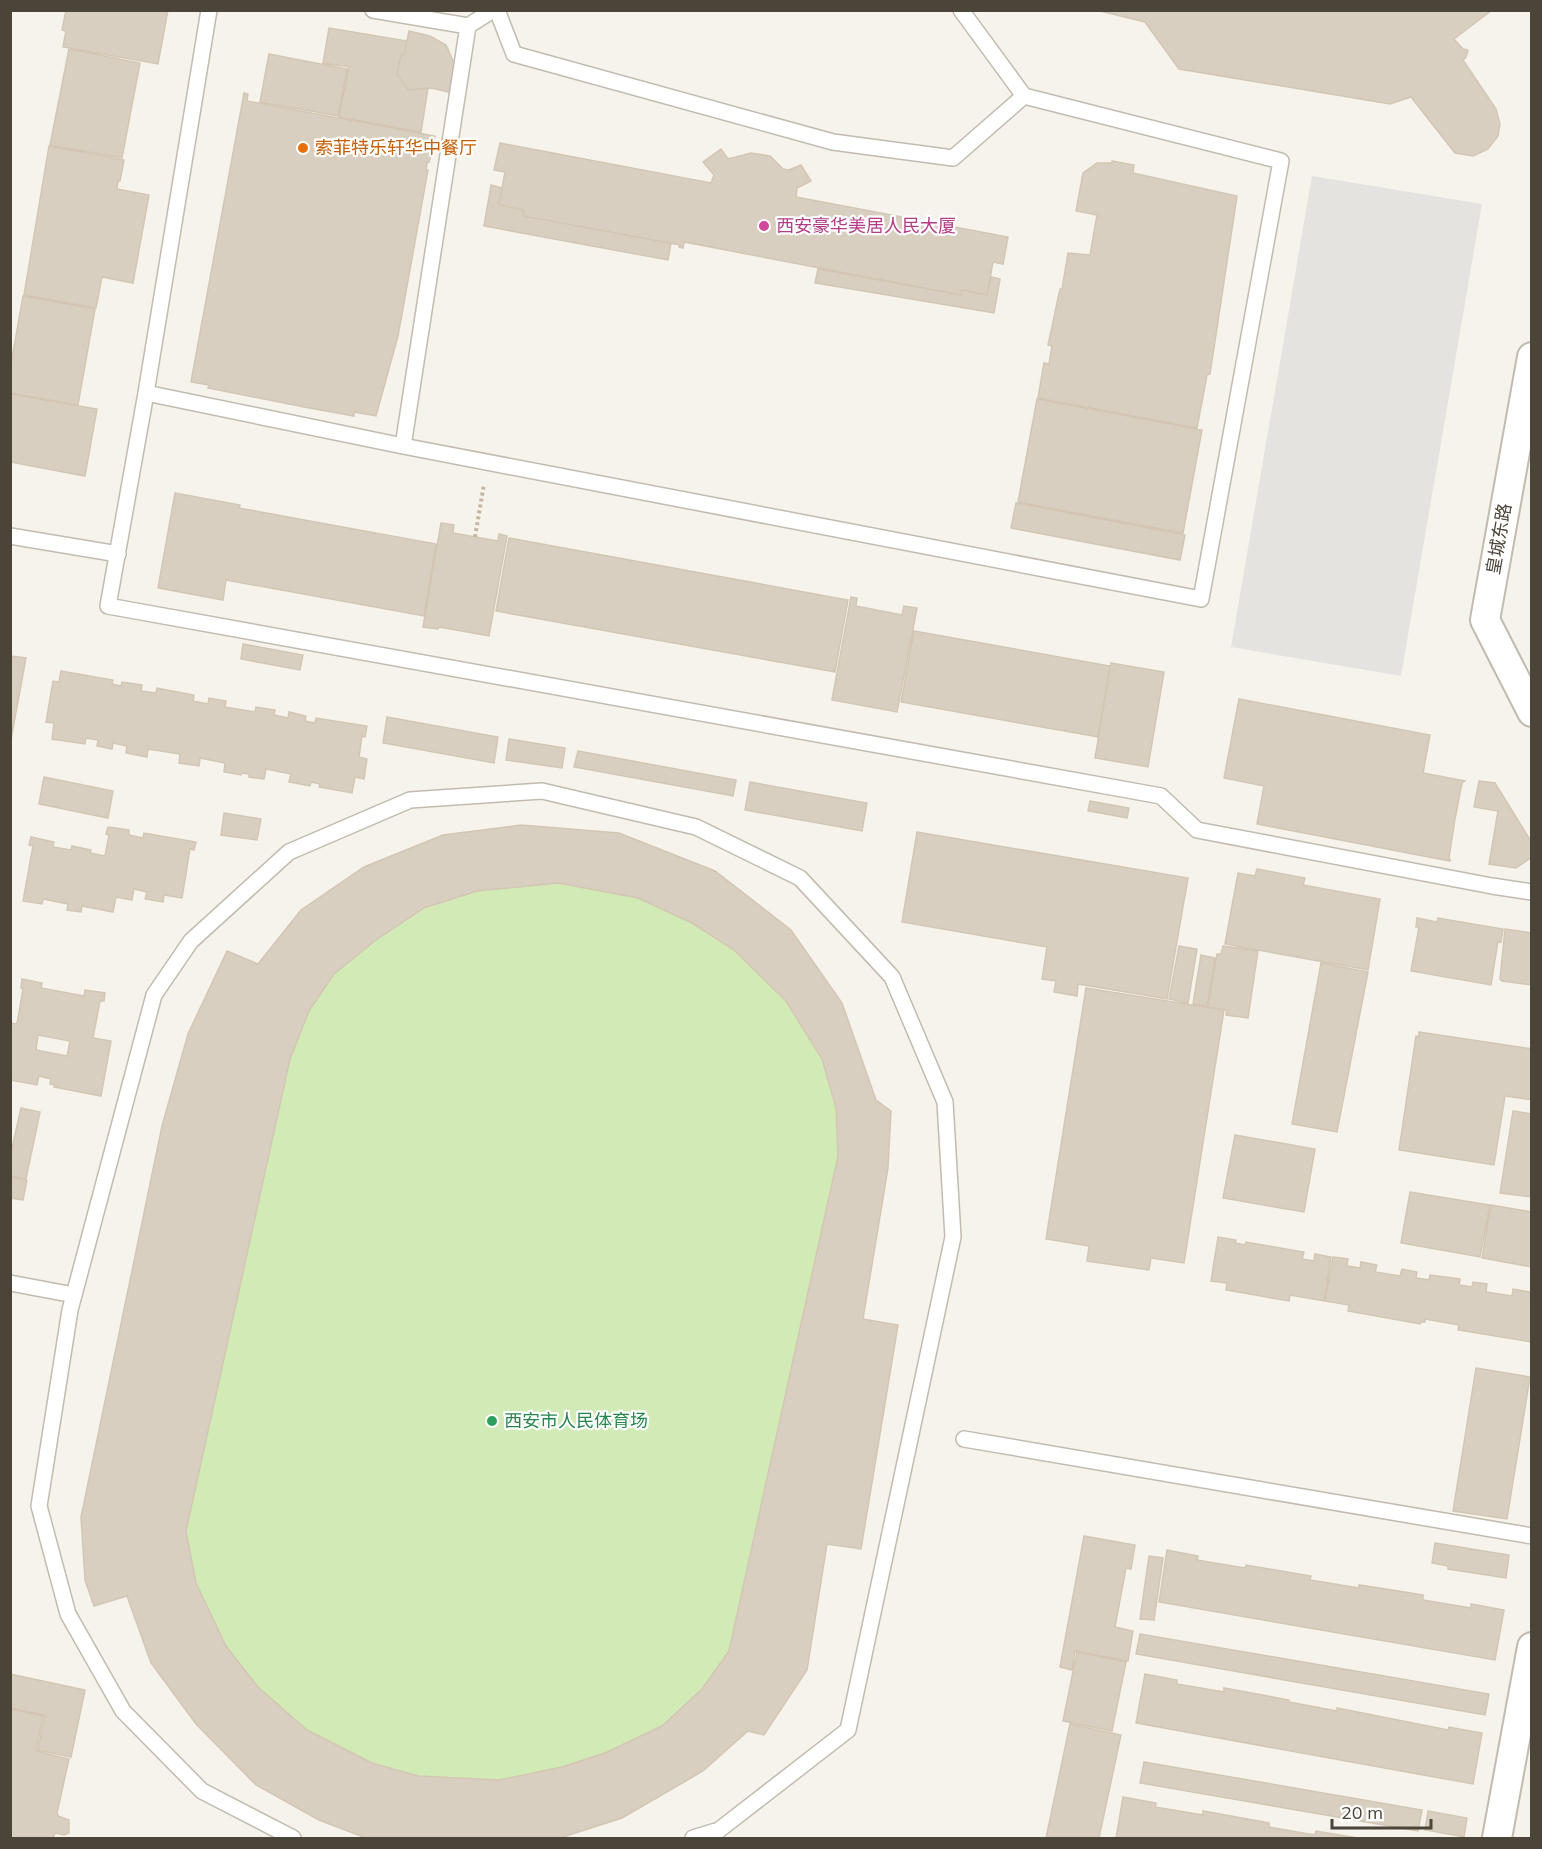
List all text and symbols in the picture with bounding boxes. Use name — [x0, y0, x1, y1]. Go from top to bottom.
place label: 索菲特乐轩华中餐厅 — [315, 136, 477, 159]
marker: 索菲特乐轩华中餐厅 — [296, 141, 310, 155]
place label: 西安豪华美居人民大厦 — [776, 214, 956, 237]
marker: 西安豪华美居人民大厦 — [757, 219, 771, 233]
street label: 皇城东路 — [1481, 501, 1516, 576]
place label: 西安市人民体育场 — [504, 1409, 648, 1432]
marker: 西安市人民体育场 — [485, 1414, 499, 1428]
scale bar — [1332, 1792, 1431, 1830]
text: 20 m — [1341, 1801, 1383, 1824]

